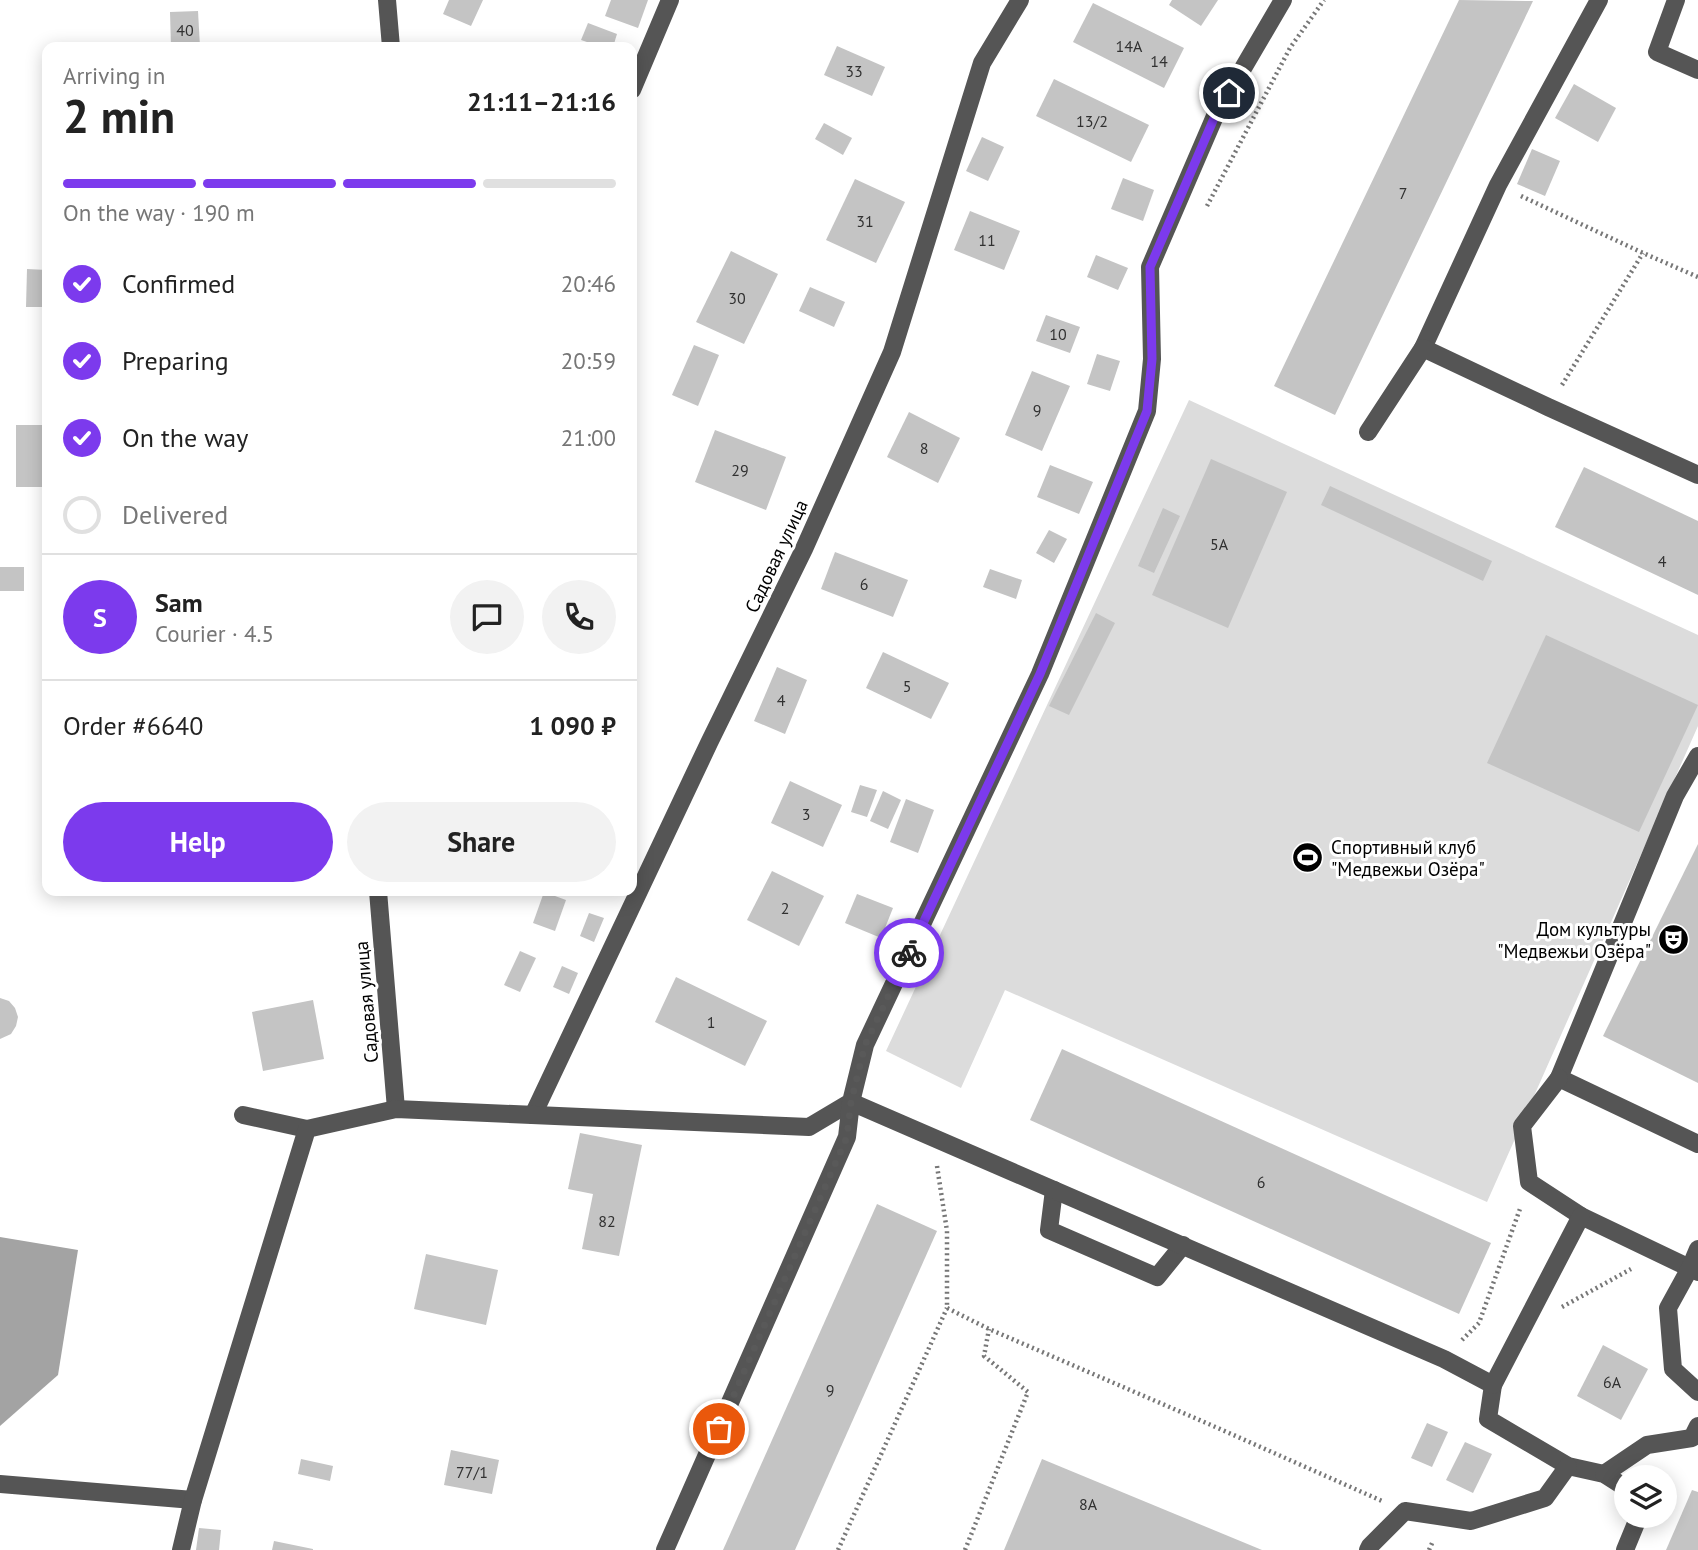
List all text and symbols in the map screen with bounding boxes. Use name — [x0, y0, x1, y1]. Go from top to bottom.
house number: 40 — [176, 20, 194, 40]
house number: 14А — [1116, 36, 1143, 56]
house number: 14 — [1150, 51, 1168, 71]
text: Arriving in — [63, 61, 165, 90]
house number: 33 — [845, 61, 863, 81]
pin — [1199, 63, 1259, 123]
icon: home — [1210, 74, 1248, 112]
text: 21:11–21:16 — [467, 85, 616, 118]
text: 2 min — [63, 86, 175, 146]
house number: 13/2 — [1076, 111, 1108, 131]
house number: 7 — [1399, 183, 1407, 203]
text: On the way · 190 m — [63, 198, 255, 227]
house number: 31 — [856, 211, 874, 231]
house number: 11 — [978, 230, 996, 250]
icon: check — [63, 265, 101, 303]
text: Confirmed — [122, 267, 235, 300]
text: 20:46 — [561, 269, 616, 298]
house number: 30 — [728, 288, 746, 308]
house number: 10 — [1049, 324, 1067, 344]
icon: check — [63, 342, 101, 380]
text: Preparing — [122, 344, 229, 377]
text: 20:59 — [561, 346, 616, 375]
house number: 9 — [1033, 400, 1041, 420]
icon: check — [63, 419, 101, 457]
text: On the way — [122, 421, 248, 454]
text: 21:00 — [561, 423, 616, 452]
house number: 8 — [920, 438, 928, 458]
house number: 29 — [731, 460, 749, 480]
street label: Садовая улица — [739, 496, 813, 616]
text: Delivered — [122, 498, 228, 531]
house number: 5А — [1210, 534, 1229, 554]
house number: 4 — [1658, 551, 1667, 571]
house number: 6 — [860, 574, 868, 594]
button: chat — [450, 580, 524, 654]
button: phone — [542, 580, 616, 654]
text: Sam — [155, 586, 203, 619]
text: S — [93, 601, 107, 634]
text: Courier · 4.5 — [155, 619, 274, 648]
house number: 5 — [903, 676, 911, 696]
house number: 4 — [777, 690, 786, 710]
text: Order #6640 — [63, 709, 203, 742]
text: 1 090 ₽ — [529, 709, 616, 742]
button: Help — [63, 802, 333, 882]
button: Share — [347, 802, 616, 882]
house number: 3 — [802, 804, 810, 824]
place label: Спортивный клуб "Медвежьи Озёра" — [1331, 835, 1485, 881]
sports icon: Спортивный клуб "Медвежьи Озёра" — [1291, 841, 1325, 875]
house number: 2 — [781, 898, 789, 918]
place label: Дом культуры "Медвежьи Озёра" — [1497, 917, 1651, 963]
courier — [874, 918, 944, 988]
theatre icon: Дом культуры "Медвежьи Озёра" — [1657, 923, 1691, 957]
icon: bike — [890, 934, 928, 972]
street label: Садовая улица — [349, 940, 383, 1064]
house number: 1 — [707, 1012, 715, 1032]
house number: 6 — [1257, 1172, 1265, 1192]
house number: 82 — [598, 1211, 616, 1231]
house number: 6А — [1603, 1372, 1622, 1392]
house number: 9 — [826, 1380, 834, 1400]
pin — [689, 1399, 749, 1459]
icon: bag — [700, 1410, 738, 1448]
house number: 77/1 — [456, 1462, 488, 1482]
map controls — [1614, 1465, 1677, 1528]
button: layers — [1614, 1465, 1677, 1528]
house number: 8А — [1079, 1494, 1098, 1514]

